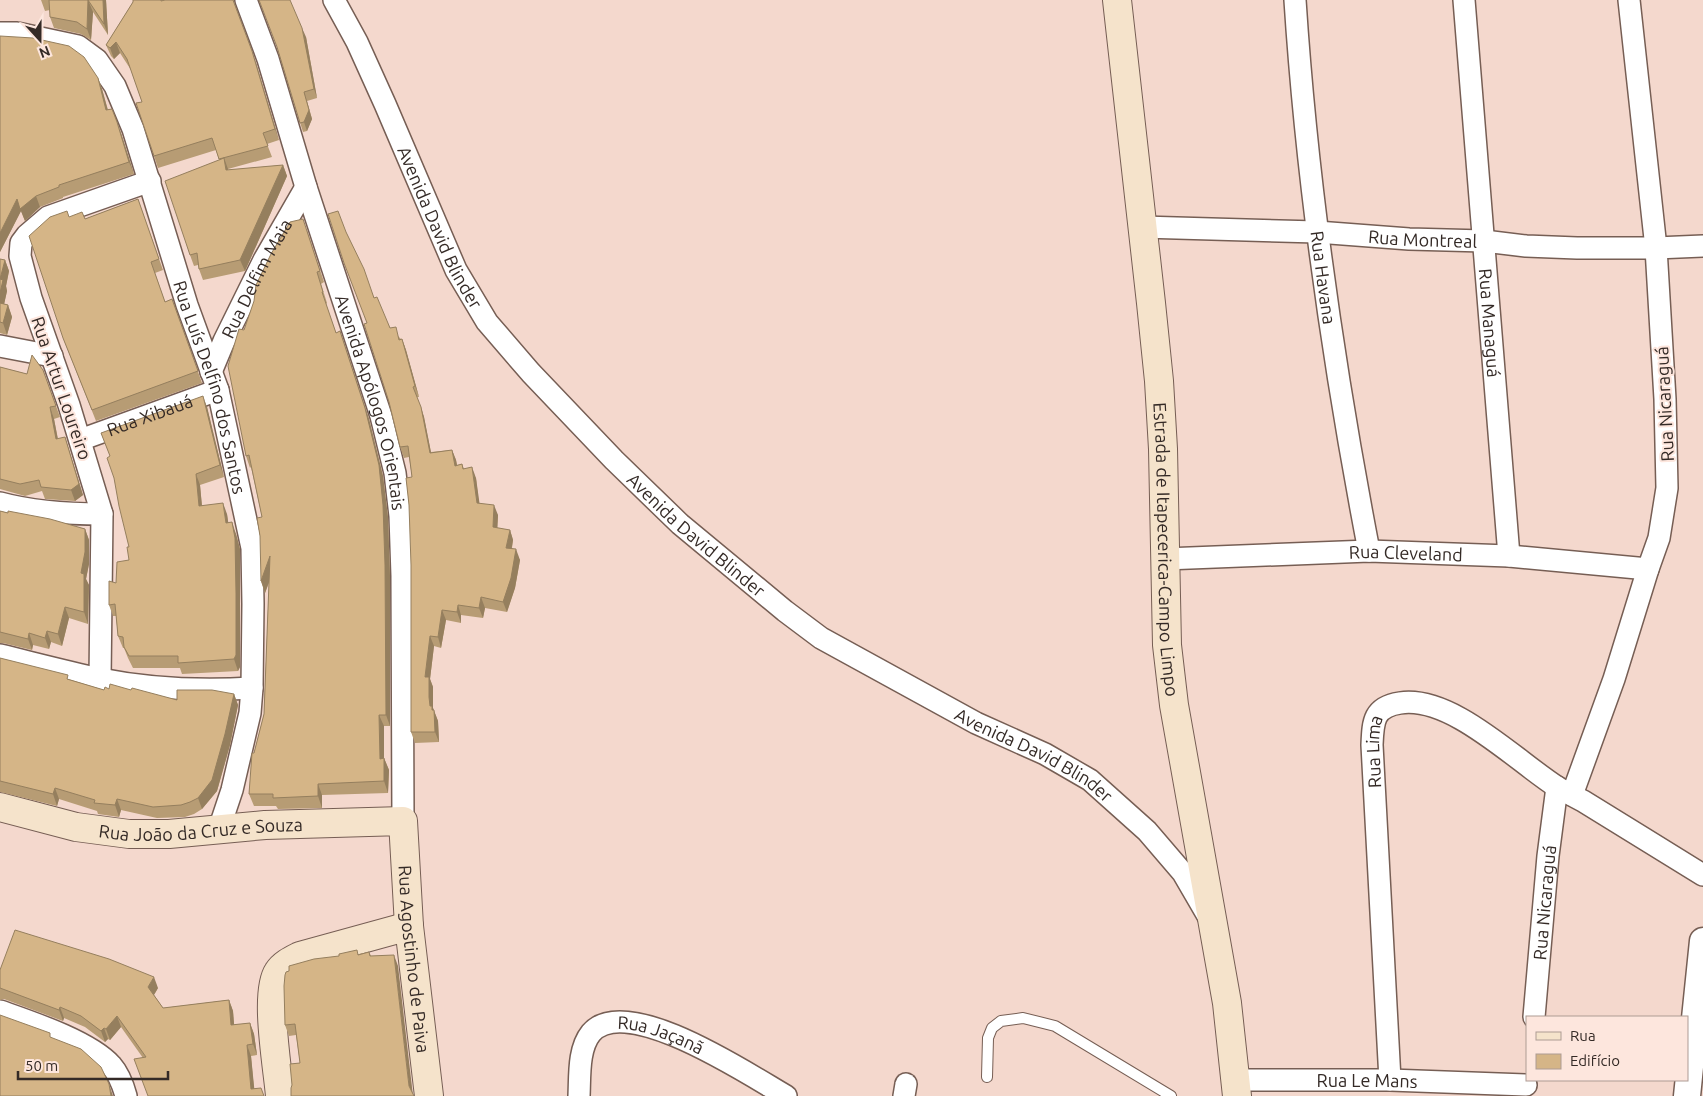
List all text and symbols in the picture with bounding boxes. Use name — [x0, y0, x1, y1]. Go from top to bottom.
north arrow — [15, 15, 65, 65]
text: N — [37, 43, 52, 61]
street label: Avenida David Blinder — [394, 143, 487, 312]
street label: Rua Delfim Maia — [217, 215, 296, 341]
street label: Rua Montreal — [1367, 226, 1478, 251]
street label: Rua Havana — [1307, 229, 1340, 326]
street label: Rua Managuá — [1476, 268, 1505, 378]
street label: Rua Luís Delfino dos Santos — [170, 278, 250, 496]
street label: Avenida Apólogos Orientais — [332, 292, 409, 512]
street label: Rua Artur Loureiro — [28, 314, 96, 462]
street label: Rua Nicaraguá — [1651, 346, 1677, 462]
street label: Rua Xibauá — [104, 390, 195, 439]
street label: Estrada de Itapecerica-Campo Limpo — [1150, 402, 1183, 698]
street label: Avenida David Blinder — [624, 469, 770, 601]
street label: Rua Cleveland — [1348, 541, 1463, 564]
street label: Avenida David Blinder — [952, 704, 1117, 806]
street label: Rua Lima — [1362, 712, 1386, 789]
street label: Rua João da Cruz e Souza — [98, 814, 303, 844]
street label: Rua Nicaraguá — [1529, 844, 1559, 961]
street label: Rua Agostinho de Paiva — [396, 864, 434, 1054]
street label: Rua Jaçanã — [617, 1012, 707, 1058]
legend — [1526, 1016, 1688, 1081]
text: Rua — [1570, 1027, 1596, 1044]
scale bar — [18, 1048, 168, 1080]
text: Edifício — [1570, 1052, 1620, 1069]
text: 50 m — [25, 1057, 58, 1074]
street label: Rua Le Mans — [1316, 1070, 1418, 1091]

